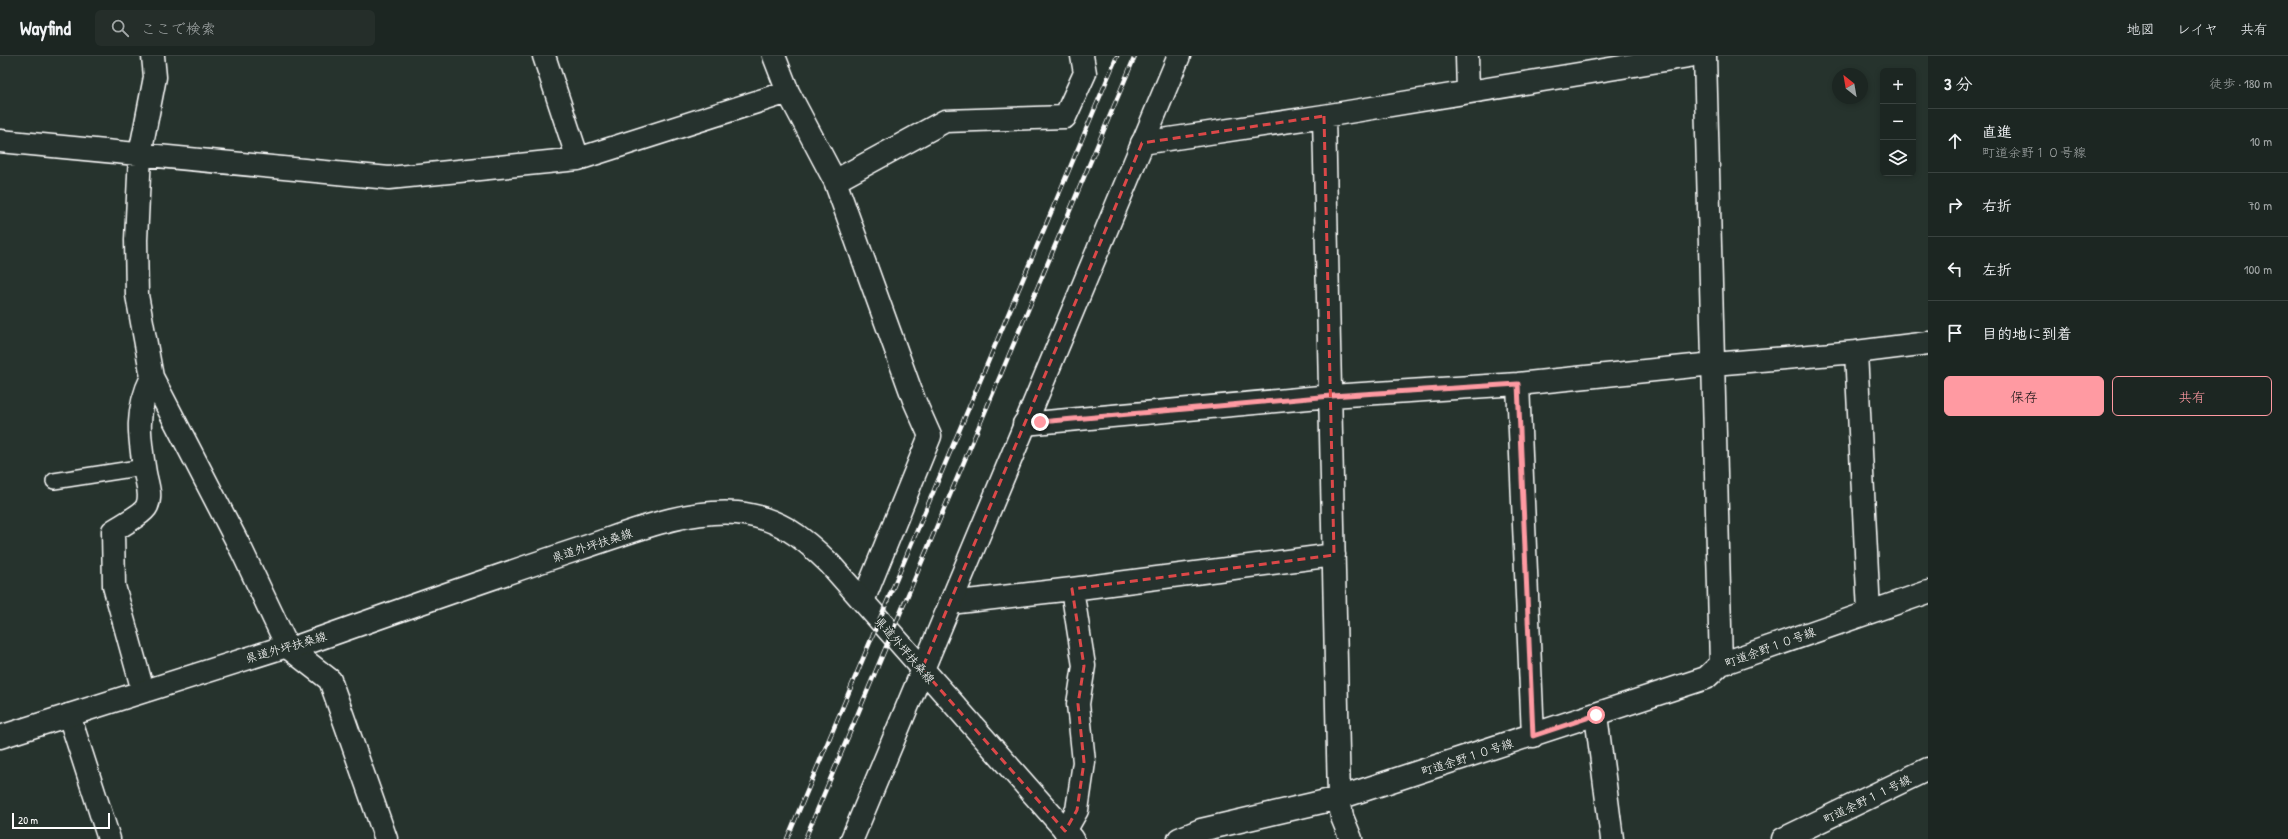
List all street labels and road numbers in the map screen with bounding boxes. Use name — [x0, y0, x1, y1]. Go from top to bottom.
street label: 県道外坪扶桑線 — [549, 524, 635, 566]
street label: 県道外坪扶桑線 — [871, 613, 939, 687]
street label: 町道余野１０号線 — [1722, 623, 1818, 671]
street label: 県道外坪扶桑線 — [243, 627, 329, 667]
street label: 町道余野１０号線 — [1419, 734, 1515, 780]
street label: 町道余野１１号線 — [1820, 770, 1914, 828]

